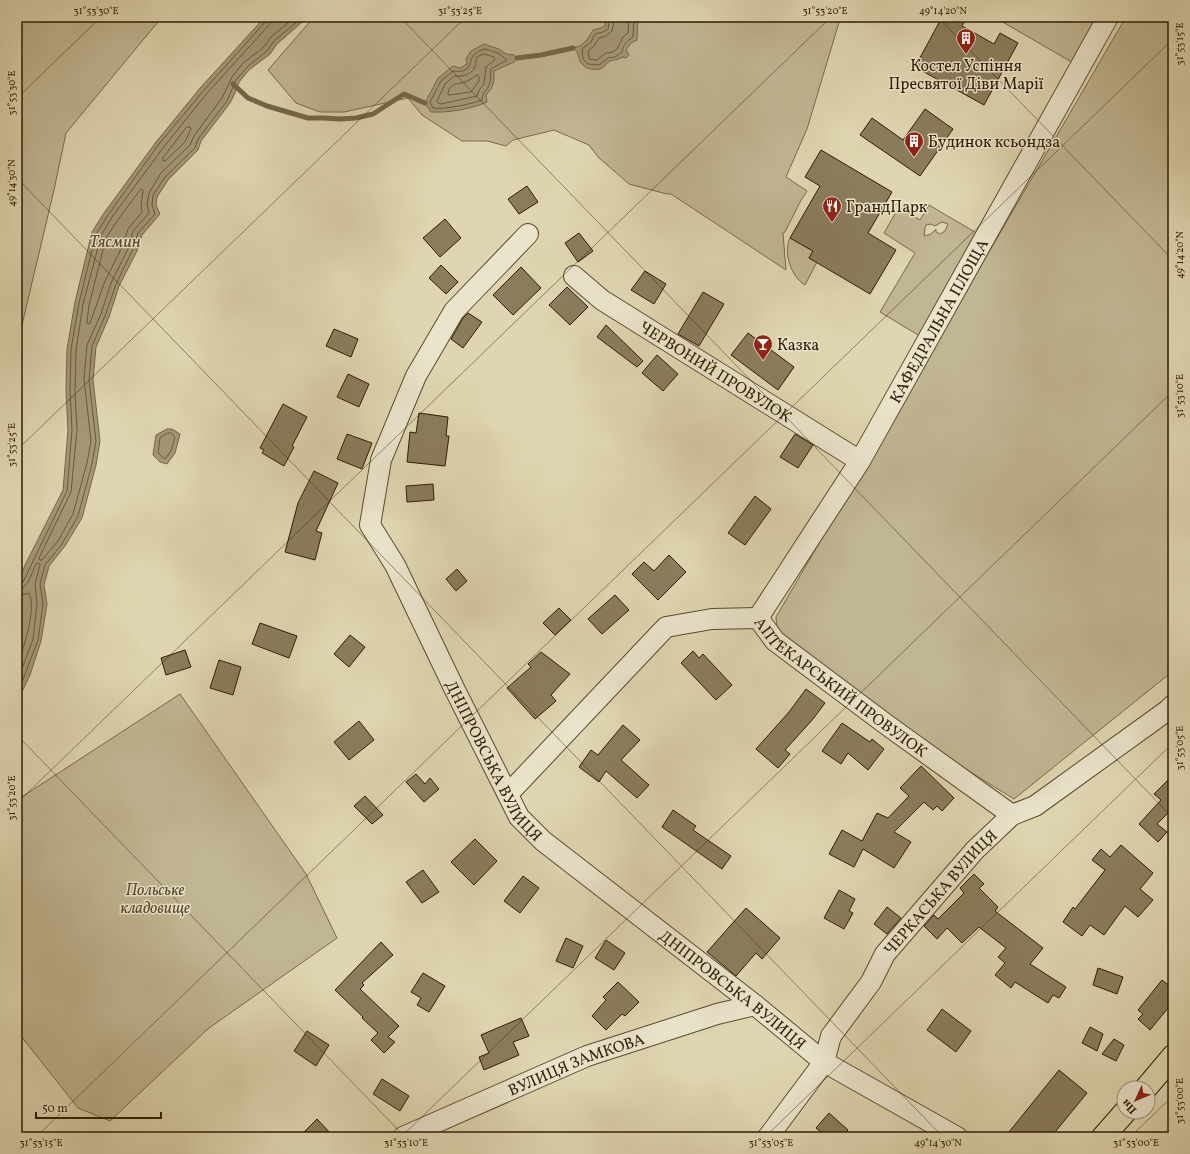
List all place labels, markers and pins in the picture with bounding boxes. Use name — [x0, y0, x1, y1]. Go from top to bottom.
building icon: Костел Успіння Пресвятої Діви Марії — [955, 27, 977, 55]
place label: Костел Успіння Пресвятої Діви Марії — [888, 56, 1044, 96]
building icon: Будинок ксьондза — [903, 130, 925, 158]
place label: Будинок ксьондза — [928, 132, 1060, 154]
restaurant icon: ГрандПарк — [821, 195, 843, 223]
place label: ГрандПарк — [846, 197, 928, 219]
bar icon: Казка — [752, 333, 774, 361]
place label: Казка — [777, 335, 819, 357]

